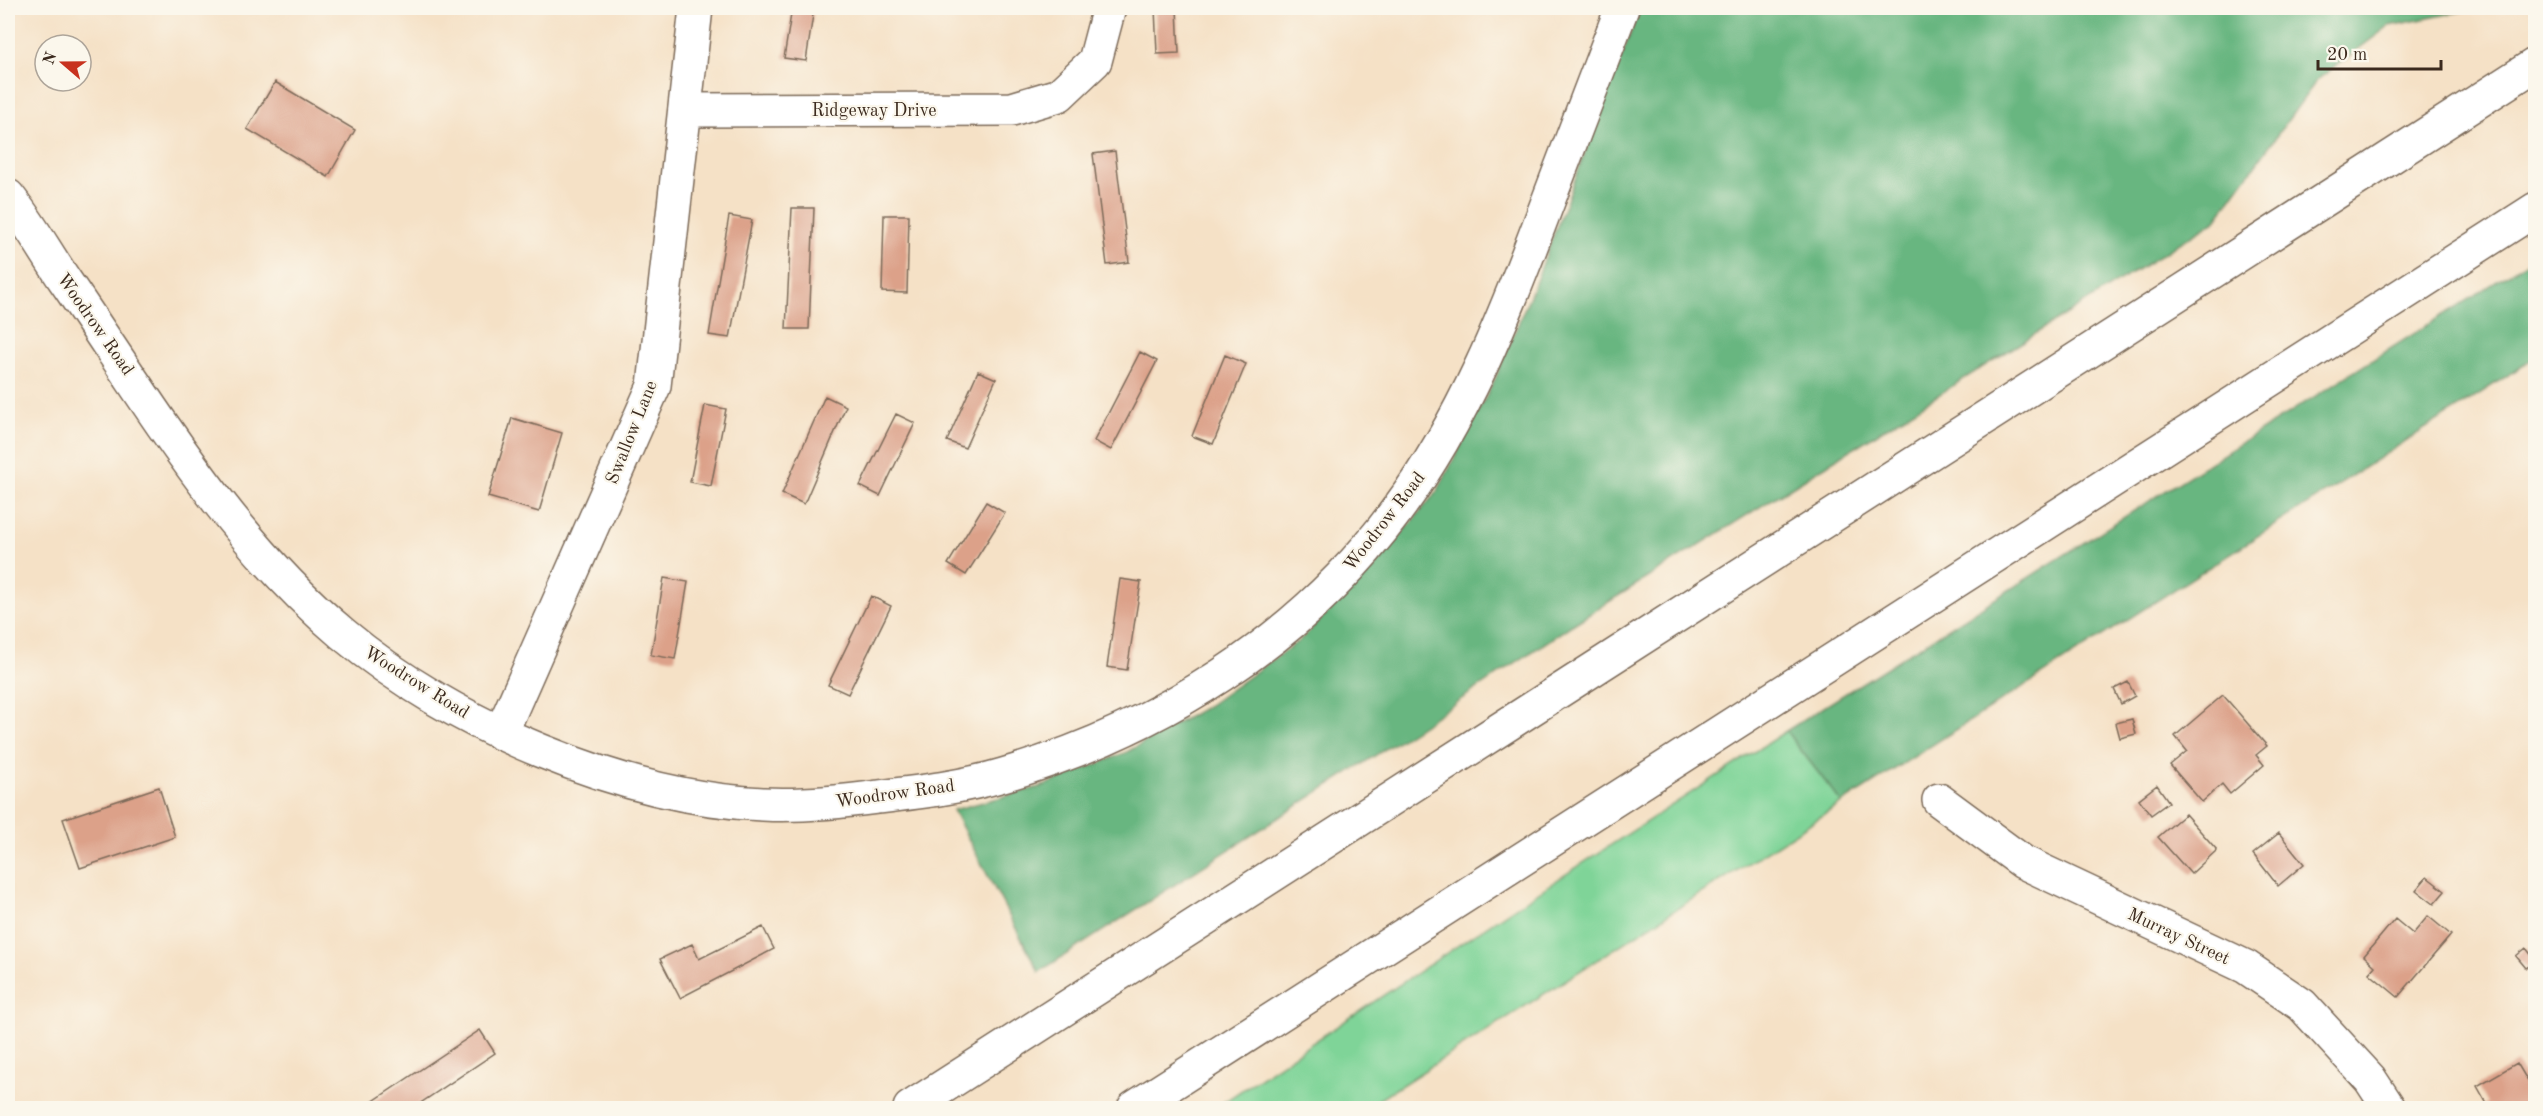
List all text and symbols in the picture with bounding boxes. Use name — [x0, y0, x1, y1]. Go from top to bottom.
north arrow — [33, 33, 93, 93]
scale bar — [2318, 33, 2441, 71]
text: 20 m — [2327, 46, 2367, 64]
text: N — [41, 49, 61, 67]
street label: Ridgeway Drive — [812, 102, 936, 120]
street label: Woodrow Road — [53, 270, 137, 379]
street label: Swallow Lane — [603, 378, 661, 487]
street label: Woodrow Road — [1341, 469, 1429, 574]
street label: Woodrow Road — [361, 643, 472, 722]
street label: Woodrow Road — [835, 777, 956, 811]
street label: Murray Street — [2125, 905, 2232, 968]

